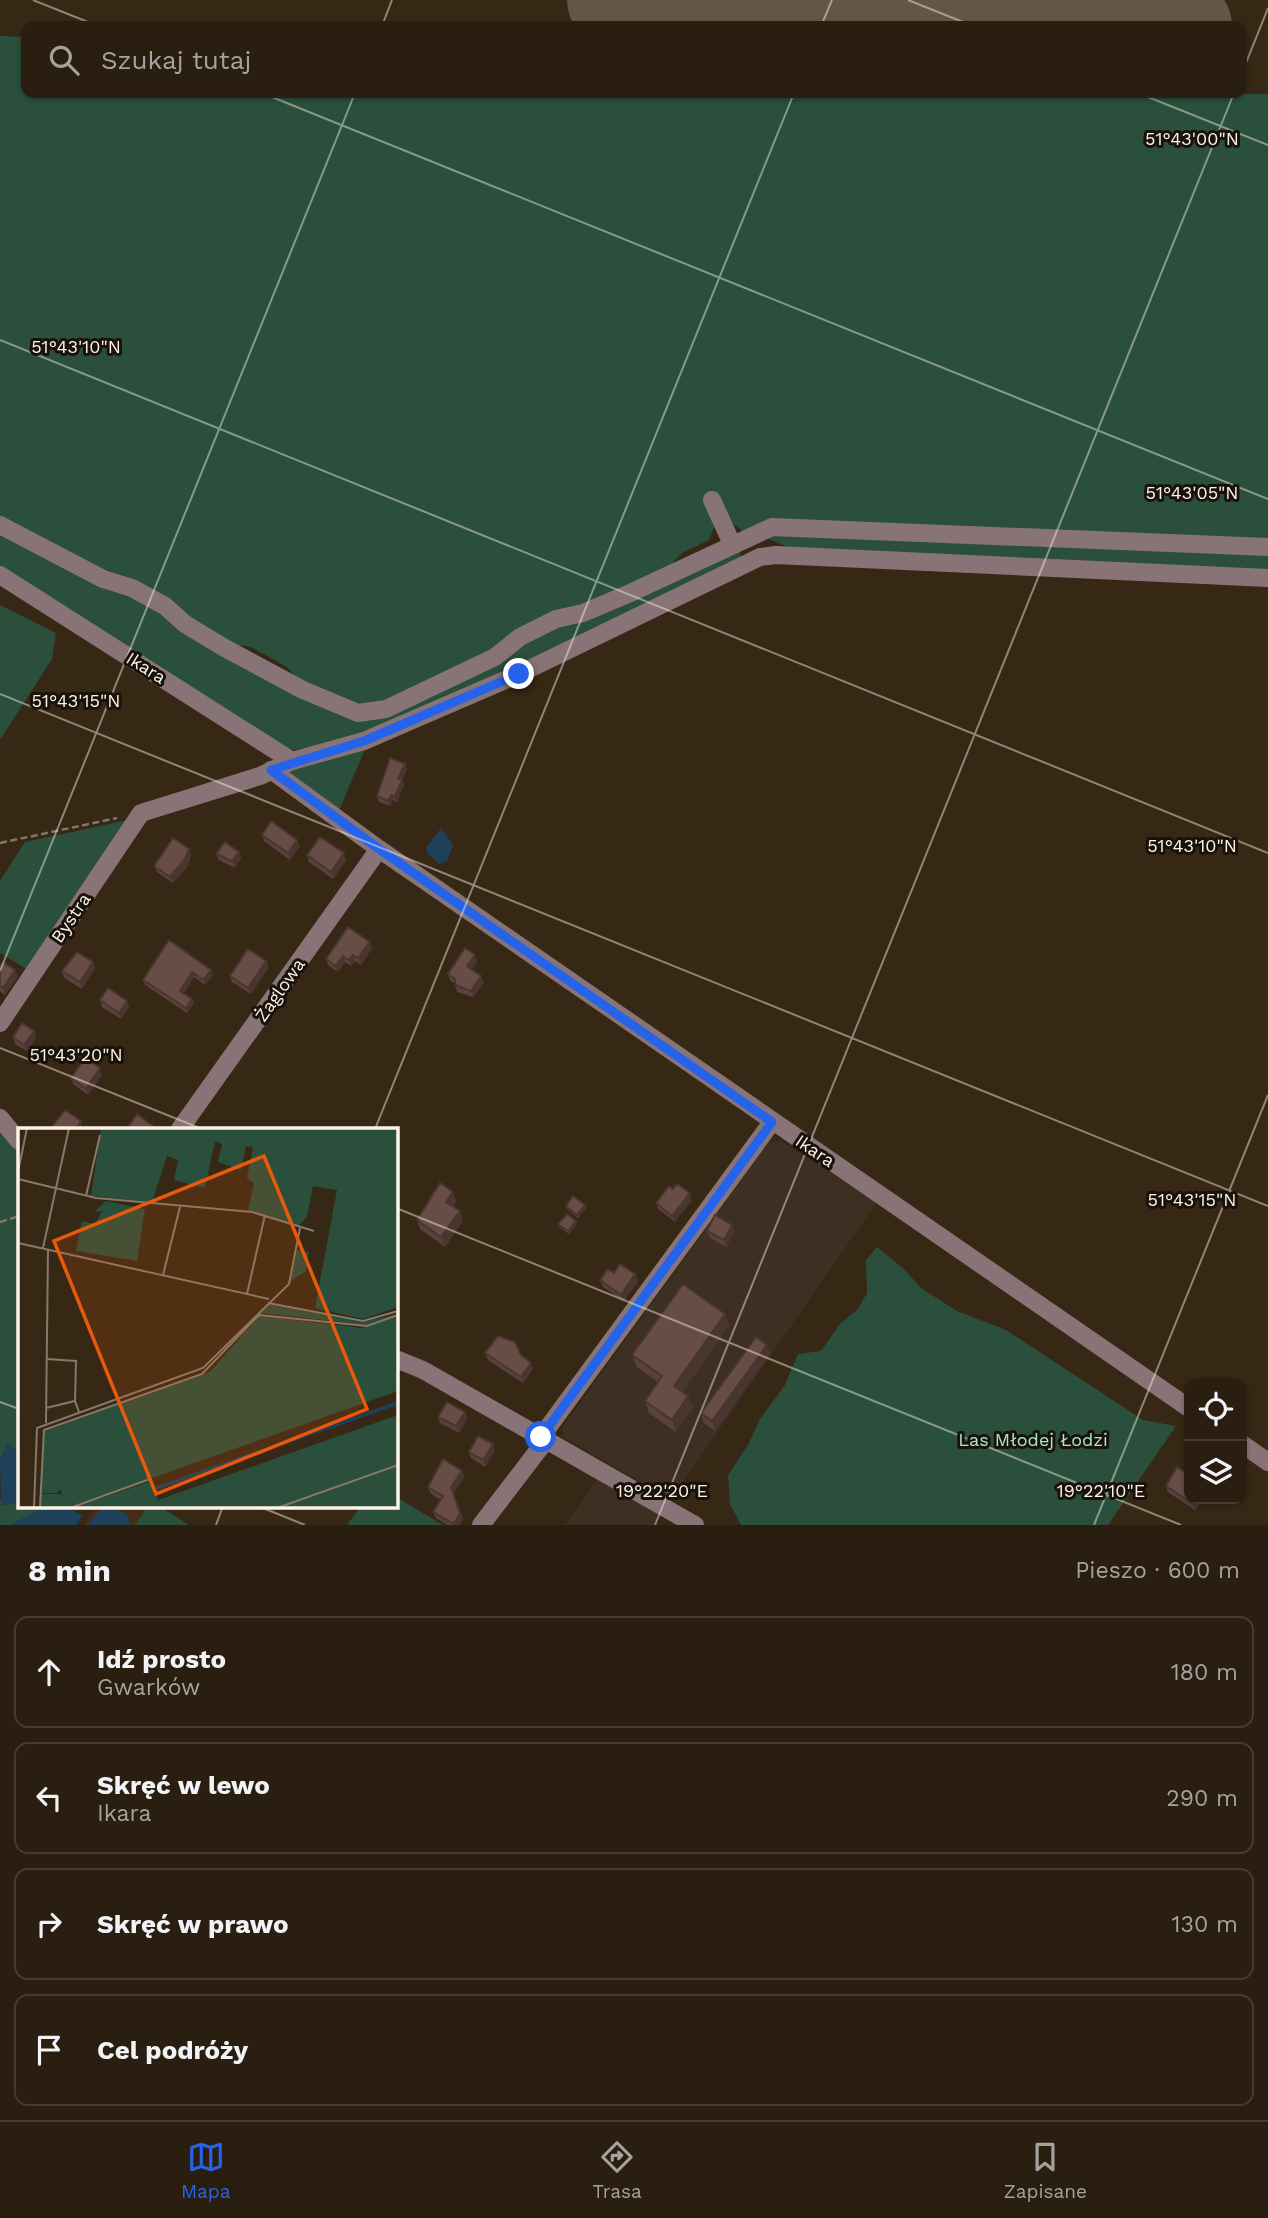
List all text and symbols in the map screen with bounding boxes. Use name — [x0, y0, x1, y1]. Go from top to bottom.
search box — [21, 21, 1247, 98]
icon: search — [45, 41, 83, 79]
text: Szukaj tutaj — [101, 45, 251, 75]
text: 51°43'00"N — [1145, 128, 1239, 149]
text: 51°43'10"N — [31, 336, 121, 357]
text: 51°43'05"N — [1145, 482, 1239, 503]
street label: Ikara — [123, 647, 170, 688]
route end — [503, 658, 534, 689]
text: 51°43'15"N — [32, 690, 121, 711]
text: 51°43'10"N — [1147, 835, 1237, 856]
street label: Bystra — [46, 889, 95, 946]
street label: Żaglowa — [250, 954, 309, 1025]
text: 51°43'20"N — [29, 1044, 123, 1065]
inset map — [18, 1128, 397, 1507]
street label: Ikara — [792, 1130, 839, 1171]
text: 51°43'15"N — [1148, 1189, 1237, 1210]
map controls — [1184, 1378, 1247, 1504]
button: locate — [1184, 1378, 1247, 1441]
route start — [525, 1421, 556, 1452]
park label: Las Młodej Łodzi — [958, 1429, 1108, 1450]
button: layers — [1184, 1441, 1247, 1504]
text: 19°22'20"E — [616, 1480, 708, 1501]
text: 19°22'10"E — [1057, 1480, 1145, 1501]
text: 8 min — [28, 1553, 111, 1588]
text: Pieszo · 600 m — [1075, 1557, 1240, 1584]
text: Idź prosto — [97, 1644, 226, 1674]
icon: ahead — [30, 1653, 68, 1691]
text: 180 m — [1171, 1659, 1238, 1686]
text: Gwarków — [97, 1674, 200, 1701]
text: Skręć w lewo — [97, 1770, 270, 1800]
icon: left — [30, 1779, 68, 1817]
text: 290 m — [1166, 1785, 1238, 1812]
text: Ikara — [97, 1800, 152, 1827]
icon: right — [30, 1905, 68, 1943]
text: Skręć w prawo — [97, 1909, 289, 1939]
text: 130 m — [1172, 1911, 1238, 1938]
icon: arrive — [30, 2031, 68, 2069]
text: Cel podróży — [97, 2035, 248, 2065]
tab: Mapa — [181, 2138, 231, 2203]
tab: Trasa — [593, 2138, 642, 2203]
tab: Zapisane — [1004, 2138, 1087, 2203]

